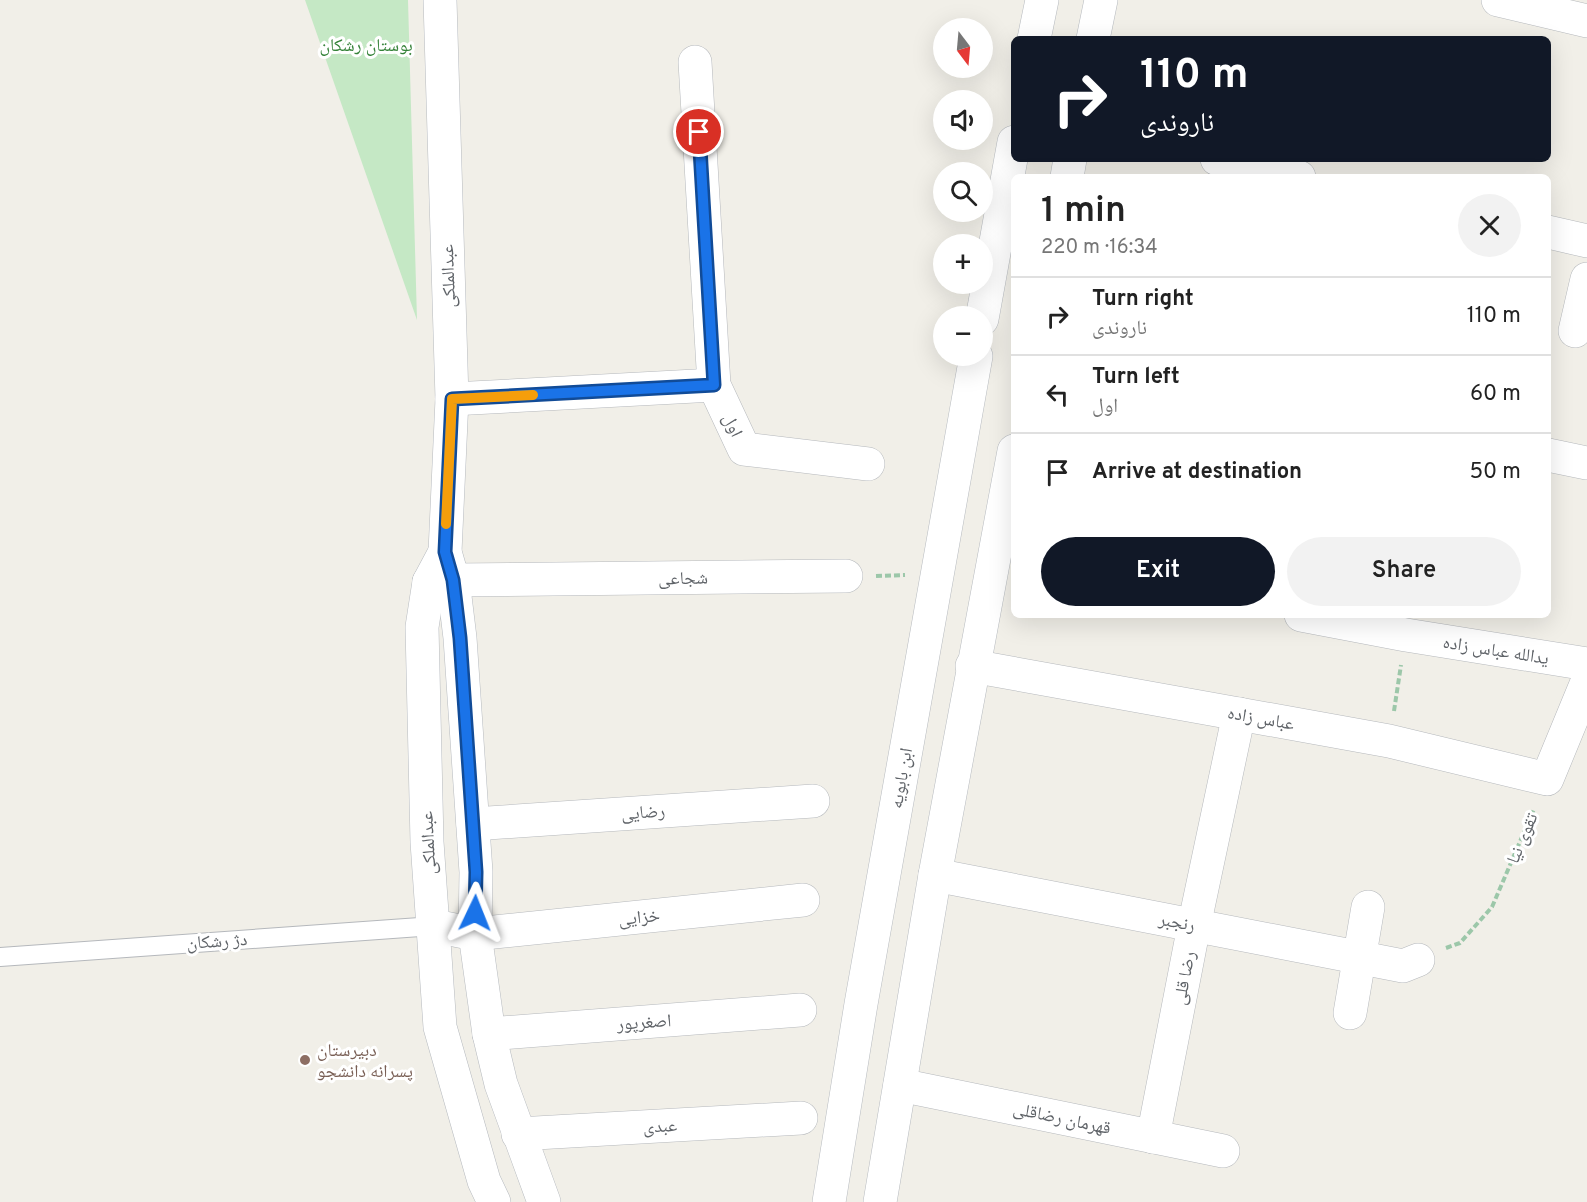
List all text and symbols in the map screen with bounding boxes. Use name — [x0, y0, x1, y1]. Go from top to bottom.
north arrow — [933, 18, 993, 78]
map controls — [933, 18, 993, 366]
park label: بوستان رشکان — [319, 35, 413, 58]
text: 110 m — [1140, 50, 1249, 103]
icon: right — [1041, 60, 1119, 138]
button: sound — [933, 90, 993, 150]
pin — [673, 106, 724, 157]
text: ناروندی — [1140, 107, 1214, 141]
icon: arrive — [682, 115, 715, 148]
button: search — [933, 162, 993, 222]
text: 1 min — [1041, 189, 1126, 235]
button: close — [1458, 194, 1521, 257]
button: + — [933, 234, 993, 294]
text: 220 m · 16:34 — [1041, 235, 1158, 261]
street label: عبدالملکی — [437, 244, 462, 308]
text: Turn right — [1092, 286, 1194, 313]
icon: right — [1041, 300, 1074, 333]
text: 110 m — [1467, 303, 1521, 330]
button: − — [933, 306, 993, 366]
text: ناروندی — [1092, 316, 1147, 342]
text: Turn left — [1092, 364, 1180, 391]
icon: left — [1041, 378, 1074, 411]
text: 60 m — [1470, 381, 1521, 408]
text: اول — [1092, 394, 1118, 420]
street label: اول — [716, 410, 747, 441]
icon: arrive — [1041, 456, 1074, 489]
text: Arrive at destination — [1092, 459, 1302, 486]
text: 50 m — [1469, 459, 1521, 486]
button: Exit — [1041, 537, 1275, 606]
button: Share — [1287, 537, 1521, 606]
street label: شجاعی — [658, 568, 708, 591]
street label: یدالله عباس زاده — [1441, 632, 1550, 671]
street label: عباس زاده — [1226, 702, 1296, 737]
street label: ابن بابویه — [886, 746, 919, 810]
street label: رضایی — [620, 800, 666, 827]
street label: تقوی نیا — [1502, 810, 1544, 867]
street label: عبدالملکی — [416, 811, 443, 875]
position arrow — [443, 881, 507, 945]
street label: خزایی — [617, 905, 661, 932]
street label: رنجبر — [1156, 909, 1197, 938]
street label: دژ رشکان — [186, 929, 248, 956]
street label: رضا قلی — [1169, 949, 1202, 1007]
street label: اصغرپور — [615, 1010, 672, 1037]
place label: دبیرستان پسرانه دانشجو — [317, 1040, 413, 1084]
marker: دبیرستان پسرانه دانشجو — [298, 1053, 312, 1067]
street label: قهرمان رضاقلی — [1011, 1098, 1113, 1141]
street label: عبدی — [642, 1115, 678, 1140]

